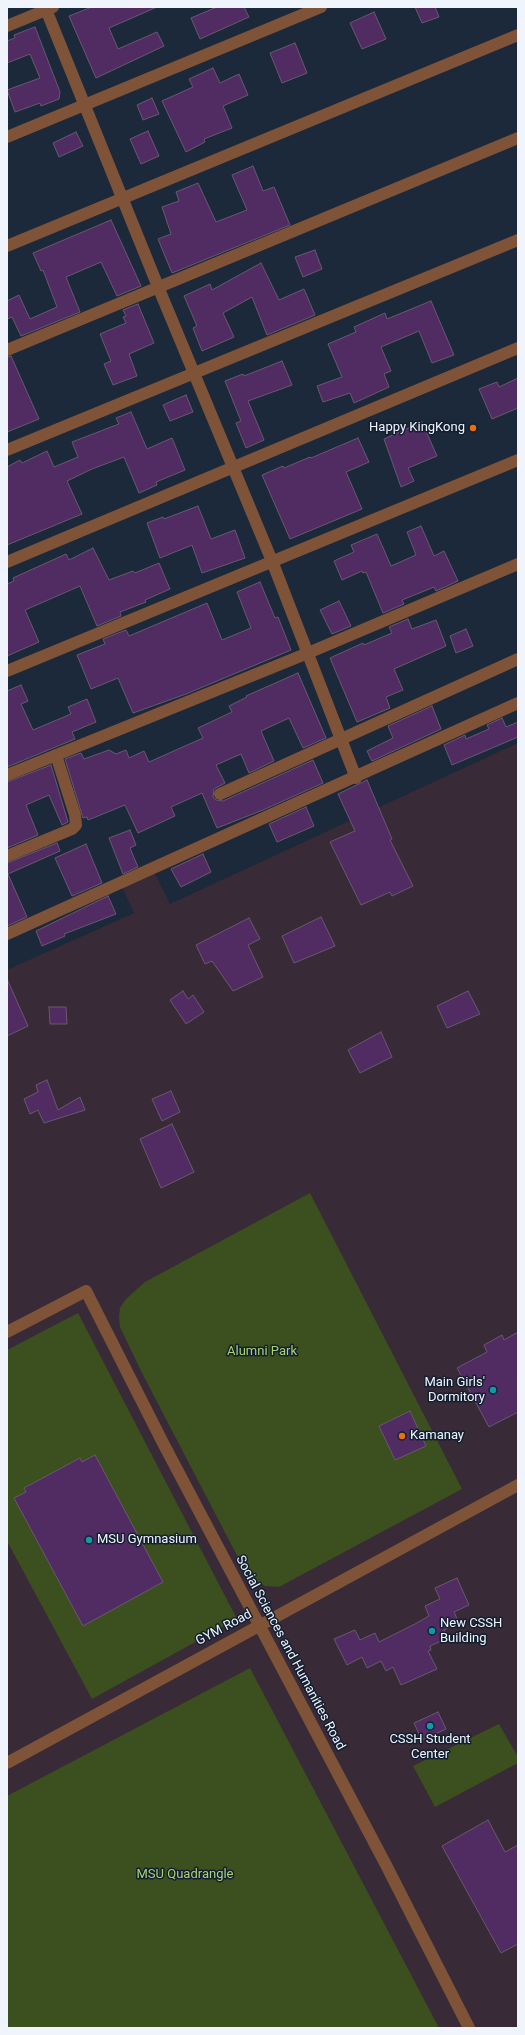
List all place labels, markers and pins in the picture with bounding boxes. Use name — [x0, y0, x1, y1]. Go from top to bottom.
place label: Happy KingKong — [369, 420, 465, 436]
marker: Happy KingKong — [468, 423, 478, 433]
place label: Main Girls' Dormitory — [424, 1375, 485, 1406]
marker: Main Girls' Dormitory — [488, 1385, 498, 1395]
place label: Kamanay — [410, 1428, 464, 1444]
marker: Kamanay — [397, 1431, 407, 1441]
place label: MSU Gymnasium — [97, 1532, 197, 1548]
marker: MSU Gymnasium — [84, 1535, 94, 1545]
place label: New CSSH Building — [440, 1616, 502, 1647]
marker: New CSSH Building — [427, 1626, 437, 1636]
marker: CSSH Student Center — [425, 1721, 435, 1731]
place label: CSSH Student Center — [389, 1732, 471, 1763]

